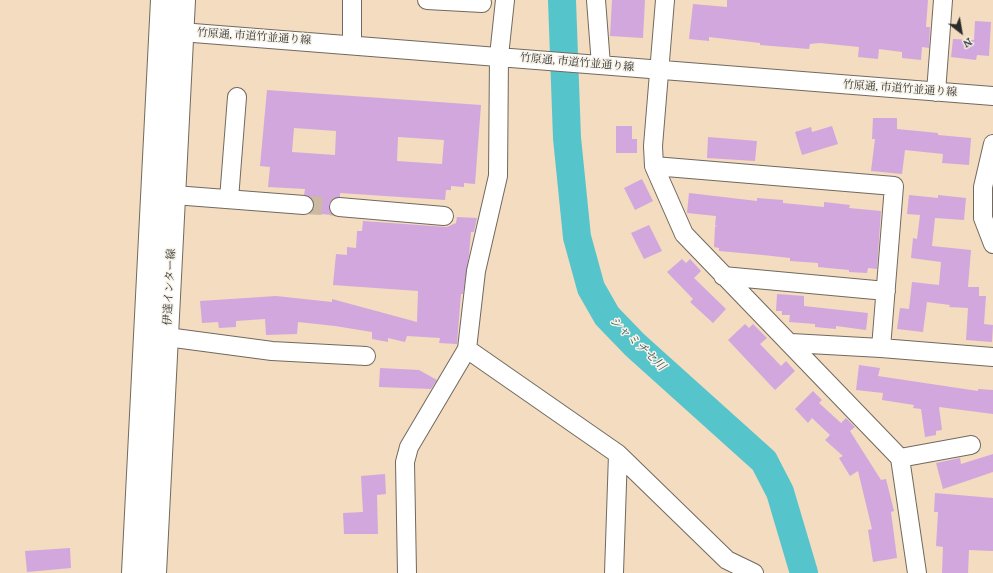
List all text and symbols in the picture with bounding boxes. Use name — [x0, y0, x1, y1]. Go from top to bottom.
north arrow — [941, 12, 981, 52]
street label: 竹原通, 市道竹並通り線 — [196, 26, 312, 48]
text: N — [961, 35, 974, 50]
street label: 竹原通, 市道竹並通り線 — [519, 51, 635, 75]
street label: 竹原通, 市道竹並通り線 — [842, 78, 958, 100]
street label: 伊達インター線 — [161, 248, 179, 326]
water label: シャミチセ川 — [606, 314, 668, 374]

